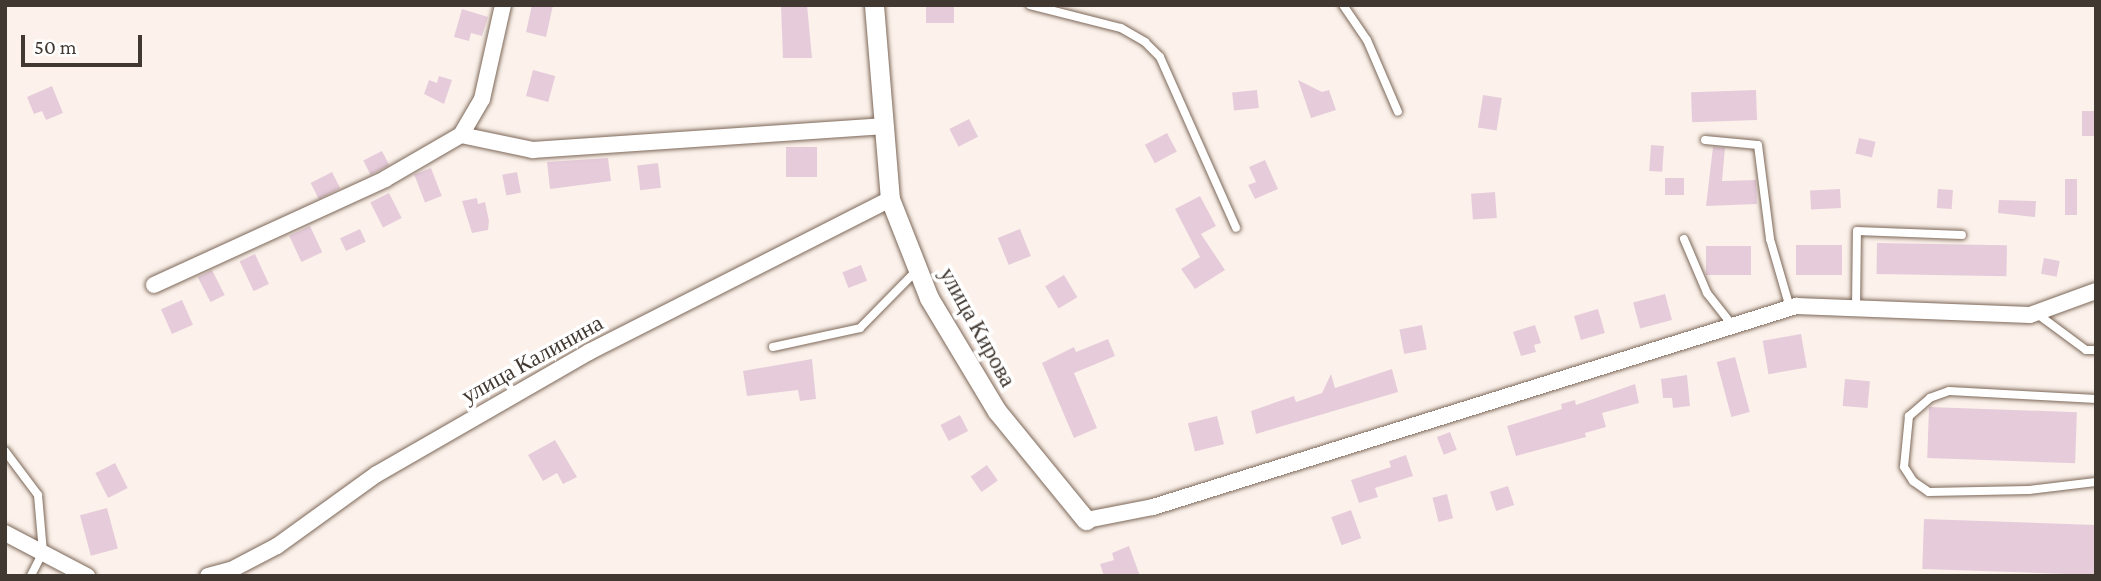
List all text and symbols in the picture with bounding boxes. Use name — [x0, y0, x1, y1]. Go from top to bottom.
scale bar — [24, 21, 145, 65]
text: 50 m — [34, 35, 77, 59]
street label: улица Кирова — [934, 262, 1022, 392]
street label: улица Калинина — [456, 309, 608, 409]

